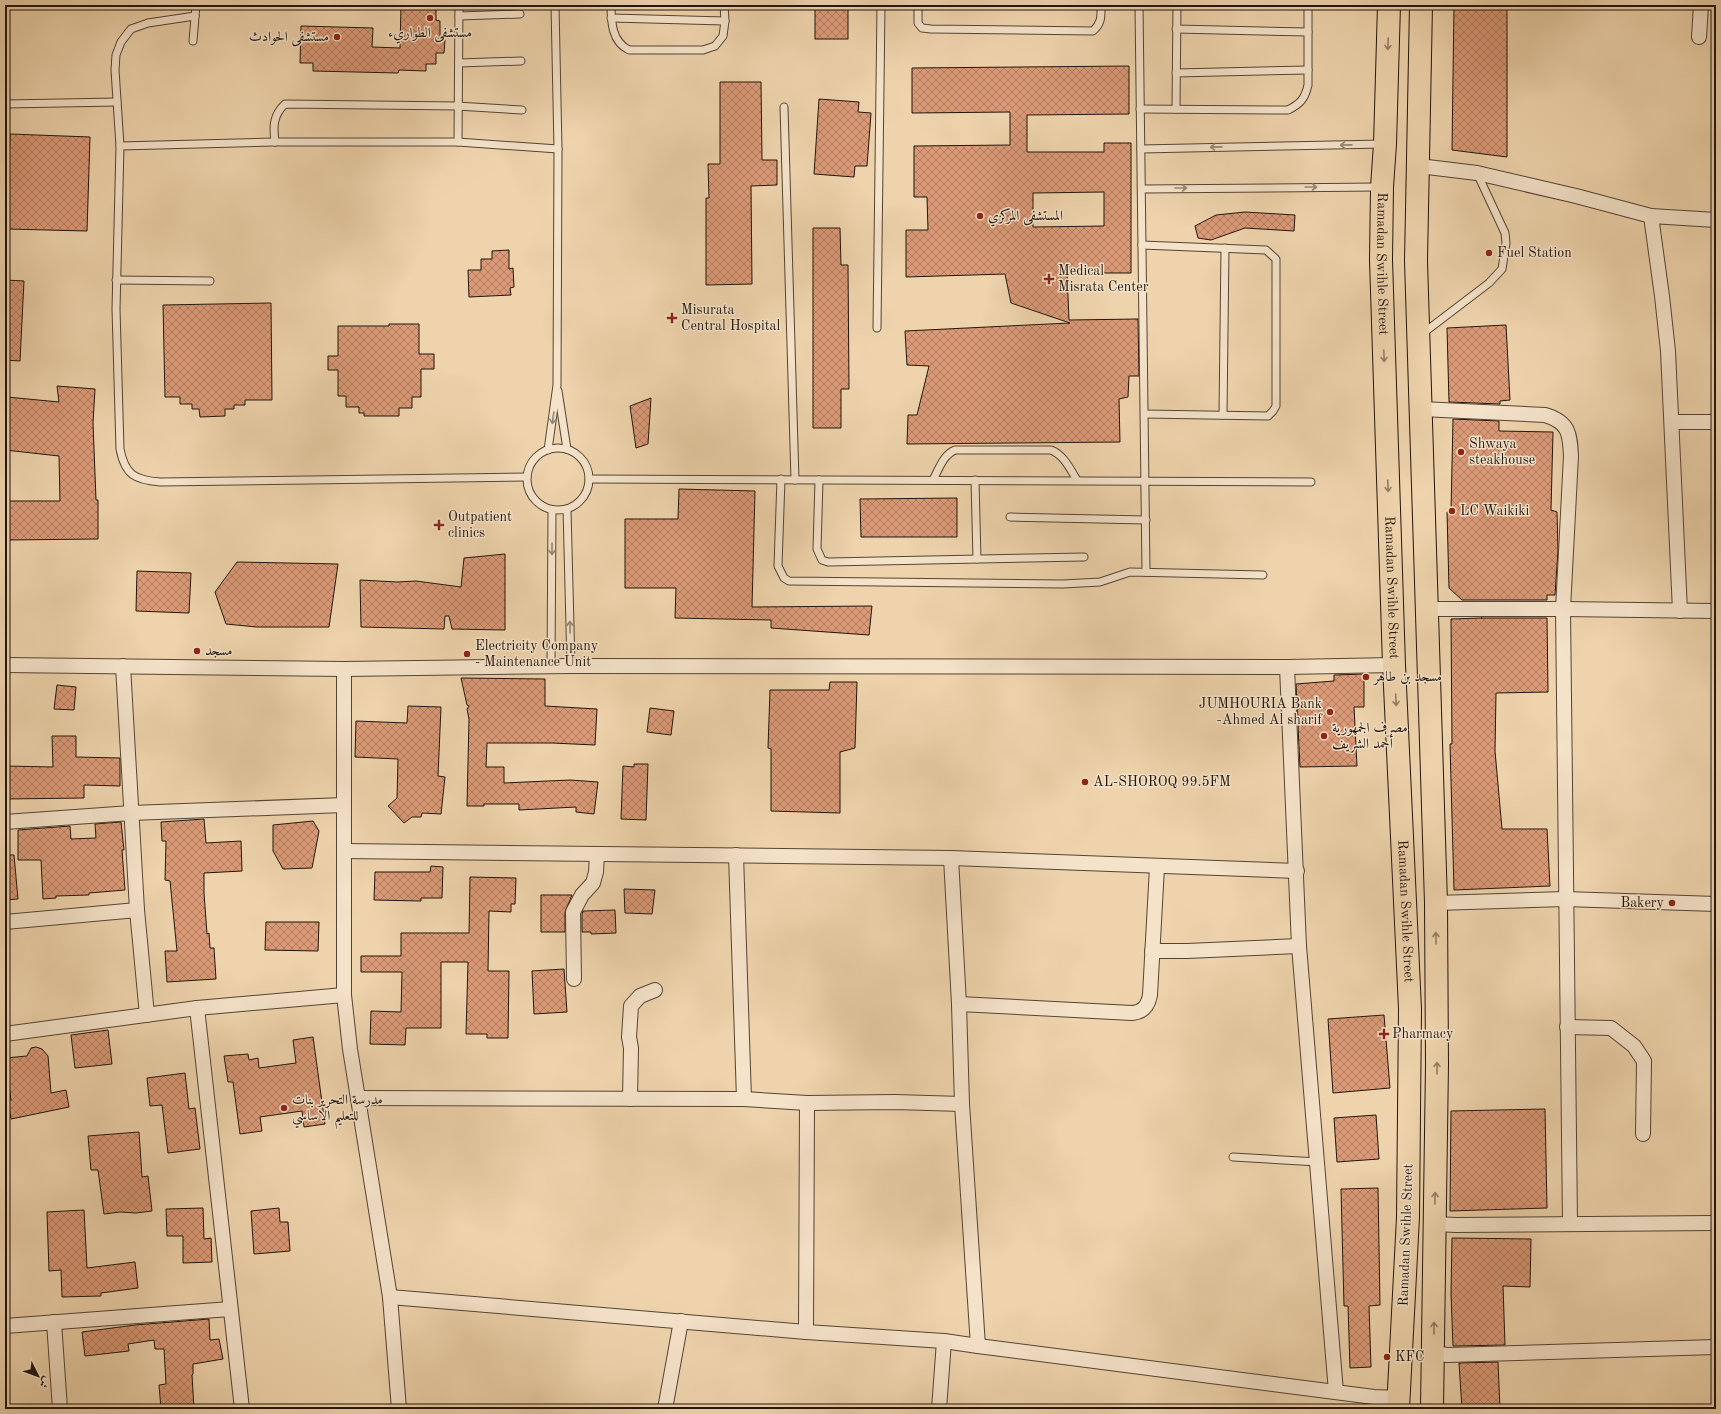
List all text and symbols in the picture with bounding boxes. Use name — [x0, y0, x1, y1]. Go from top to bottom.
marker: مستشفى الطواريء — [425, 13, 435, 23]
place label: مستشفى الطواريء — [388, 26, 472, 44]
place label: مستشفى الحوادث — [249, 30, 329, 47]
marker: مستشفى الحوادث — [332, 32, 342, 42]
one-way arrow — [1384, 37, 1391, 50]
one-way arrow — [1340, 141, 1353, 149]
one-way arrow — [1210, 143, 1223, 151]
one-way arrow — [1304, 183, 1317, 191]
one-way arrow — [1174, 184, 1187, 192]
street label: Ramadan Swihle Street — [1374, 192, 1390, 336]
place label: المستشفى المركزي — [988, 208, 1063, 227]
marker: المستشفى المركزي — [975, 211, 985, 221]
place label: Fuel Station — [1497, 246, 1572, 260]
marker: Fuel Station — [1484, 248, 1494, 258]
place label: Medical Misrata Center — [1058, 264, 1149, 294]
marker: Medical Misrata Center — [1043, 273, 1055, 285]
place label: Misurata Central Hospital — [681, 303, 781, 333]
marker: Misurata Central Hospital — [666, 312, 678, 324]
one-way arrow — [1380, 349, 1388, 362]
one-way arrow — [549, 411, 557, 424]
place label: Shwaya steakhouse — [1469, 437, 1535, 467]
marker: Shwaya steakhouse — [1456, 447, 1466, 457]
one-way arrow — [1385, 479, 1392, 492]
place label: LC Waikiki — [1460, 504, 1530, 518]
marker: LC Waikiki — [1447, 506, 1457, 516]
place label: Outpatient clinics — [448, 510, 512, 540]
street label: Ramadan Swihle Street — [1382, 516, 1401, 659]
marker: Outpatient clinics — [433, 519, 445, 531]
one-way arrow — [548, 542, 556, 555]
one-way arrow — [566, 621, 573, 634]
place label: Electricity Company - Maintenance Unit — [475, 639, 599, 669]
place label: مسجد — [205, 644, 232, 658]
marker: مسجد — [192, 646, 202, 656]
marker: Electricity Company - Maintenance Unit — [462, 649, 472, 659]
place label: مسجد بن طاهر — [1372, 670, 1442, 685]
marker: مسجد بن طاهر — [1361, 672, 1371, 682]
one-way arrow — [1392, 693, 1400, 706]
place label: JUMHOURIA Bank -Ahmed Al sharif — [1199, 697, 1323, 727]
marker: JUMHOURIA Bank -Ahmed Al sharif — [1325, 707, 1335, 717]
place label: مصرف الجمهورية أحمد الشريف — [1332, 721, 1408, 753]
marker: مصرف الجمهورية أحمد الشريف — [1319, 731, 1329, 741]
place label: AL-SHOROQ 99.5FM — [1093, 775, 1231, 789]
marker: AL-SHOROQ 99.5FM — [1080, 777, 1090, 787]
street label: Ramadan Swihle Street — [1395, 840, 1416, 983]
place label: Bakery — [1621, 896, 1665, 910]
marker: Bakery — [1667, 898, 1677, 908]
one-way arrow — [1432, 932, 1440, 945]
place label: Pharmacy — [1392, 1027, 1454, 1041]
marker: Pharmacy — [1379, 1029, 1389, 1039]
one-way arrow — [1433, 1062, 1441, 1075]
place label: مدرسة التحرير بنات للتعليم الاساسي — [292, 1093, 383, 1129]
marker: مدرسة التحرير بنات للتعليم الاساسي — [279, 1103, 289, 1113]
street label: Ramadan Swihle Street — [1397, 1163, 1415, 1307]
one-way arrow — [1431, 1192, 1439, 1205]
one-way arrow — [1430, 1322, 1438, 1335]
place label: KFC — [1395, 1350, 1424, 1364]
marker: KFC — [1382, 1352, 1392, 1362]
north arrow — [18, 1356, 58, 1396]
text: ش — [37, 1374, 52, 1389]

